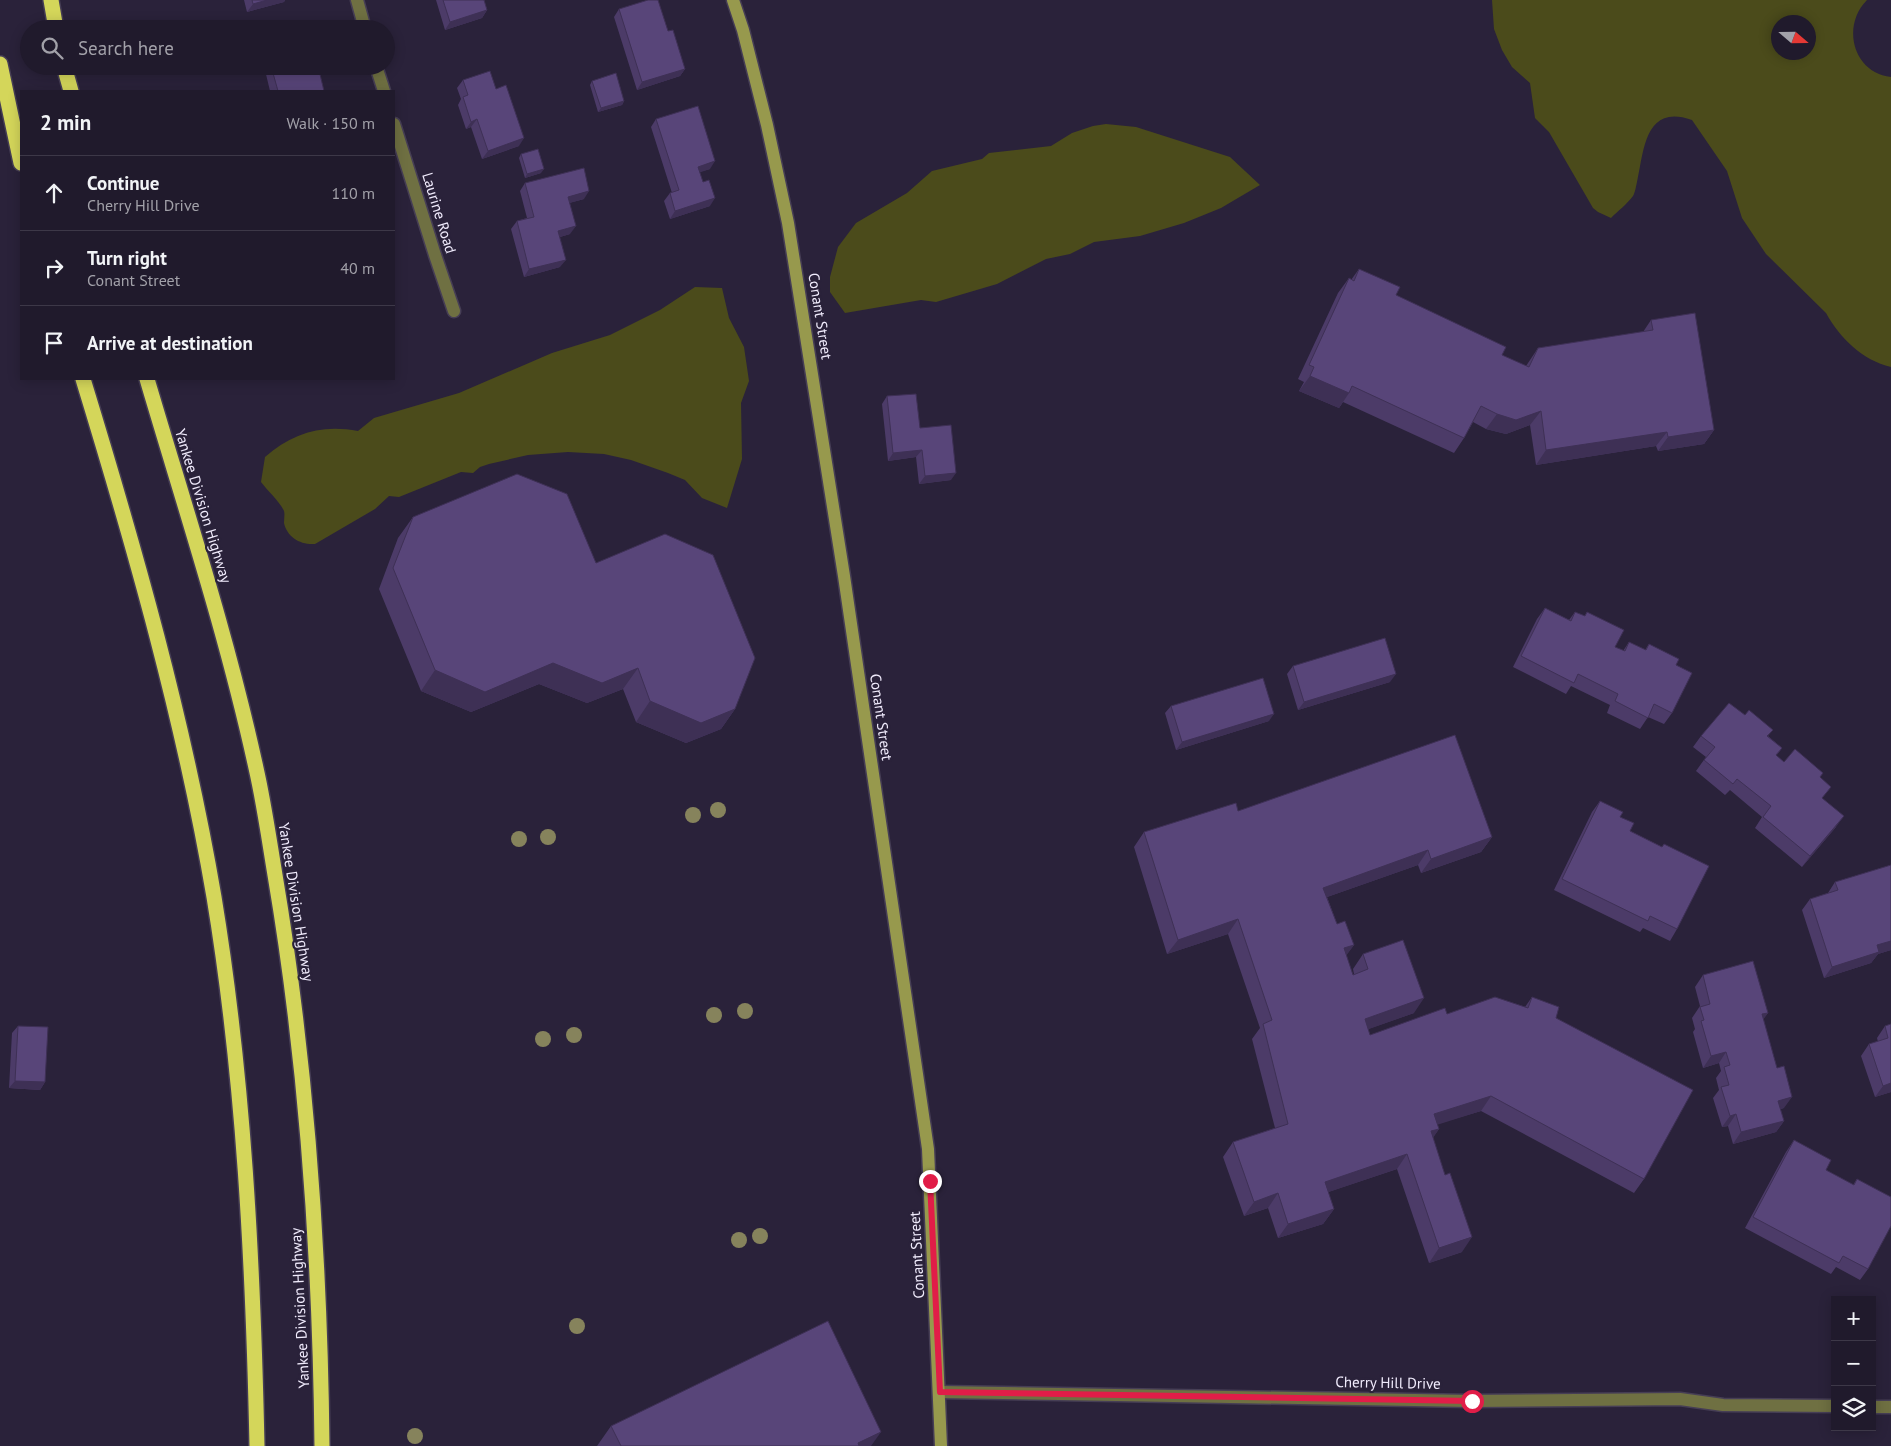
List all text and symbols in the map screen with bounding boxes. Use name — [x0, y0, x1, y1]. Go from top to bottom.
north arrow — [1771, 15, 1816, 60]
search box — [20, 20, 395, 75]
icon: search — [38, 34, 66, 62]
text: Search here — [78, 36, 174, 60]
text: 2 min — [40, 109, 91, 136]
text: Walk · 150 m — [286, 113, 375, 133]
street label: Laurine Road — [418, 170, 461, 256]
text: Continue — [87, 171, 159, 195]
icon: ahead — [40, 179, 68, 207]
text: 110 m — [332, 183, 375, 203]
text: Cherry Hill Drive — [87, 195, 200, 215]
text: Turn right — [87, 246, 167, 270]
icon: right — [40, 254, 68, 282]
text: 40 m — [340, 258, 375, 278]
text: Conant Street — [87, 270, 180, 290]
street label: Conant Street — [804, 271, 837, 361]
icon: arrive — [40, 329, 68, 357]
text: Arrive at destination — [87, 331, 253, 355]
street label: Yankee Division Highway — [171, 426, 236, 585]
street label: Conant Street — [866, 672, 897, 761]
street label: Yankee Division Highway — [275, 821, 318, 983]
route end — [919, 1170, 942, 1193]
street label: Conant Street — [905, 1211, 928, 1299]
street label: Yankee Division Highway — [286, 1227, 313, 1389]
map controls — [1831, 1296, 1876, 1431]
button: + — [1831, 1296, 1876, 1341]
button: − — [1831, 1341, 1876, 1386]
street label: Cherry Hill Drive — [1335, 1372, 1441, 1393]
button: layers — [1831, 1386, 1876, 1431]
route start — [1461, 1390, 1484, 1413]

